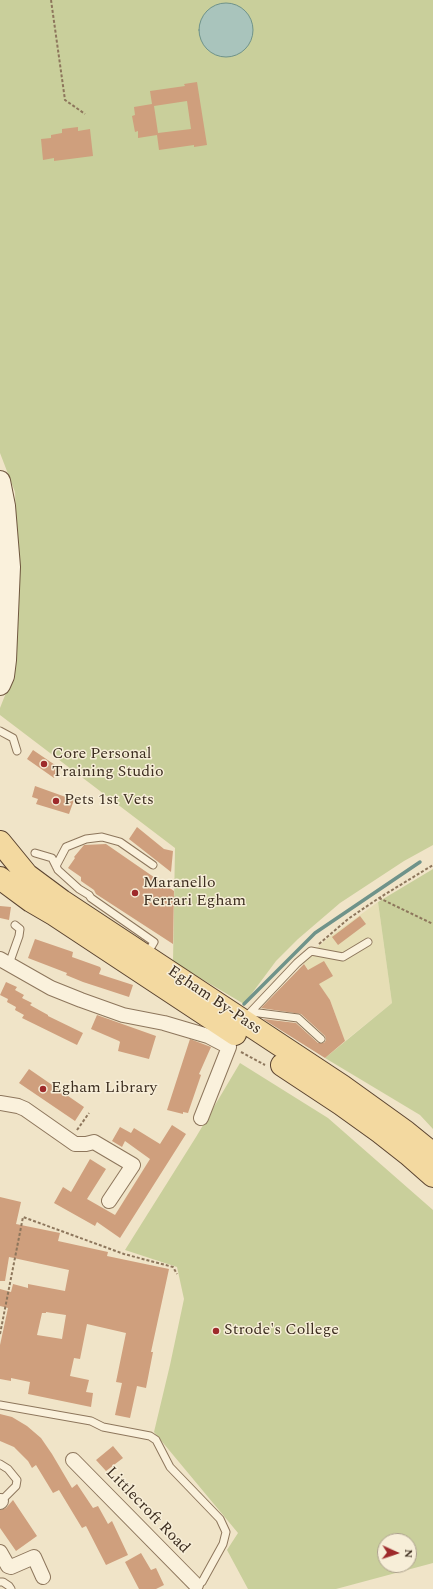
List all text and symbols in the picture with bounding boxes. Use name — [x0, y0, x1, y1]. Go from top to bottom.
place label: Core Personal Training Studio — [52, 745, 164, 783]
marker: Core Personal Training Studio — [39, 759, 49, 769]
place label: Pets 1st Vets — [64, 791, 154, 811]
marker: Pets 1st Vets — [51, 796, 61, 806]
place label: Maranello Ferrari Egham — [143, 874, 246, 912]
marker: Maranello Ferrari Egham — [130, 888, 140, 898]
street label: Egham By-Pass — [163, 962, 265, 1040]
place label: Egham Library — [51, 1079, 157, 1099]
marker: Egham Library — [38, 1084, 48, 1094]
place label: Strode's College — [224, 1321, 339, 1341]
marker: Strode's College — [211, 1326, 221, 1336]
street label: Littlecroft Road — [101, 1464, 193, 1558]
north arrow — [377, 1533, 417, 1573]
text: N — [400, 1549, 417, 1559]

